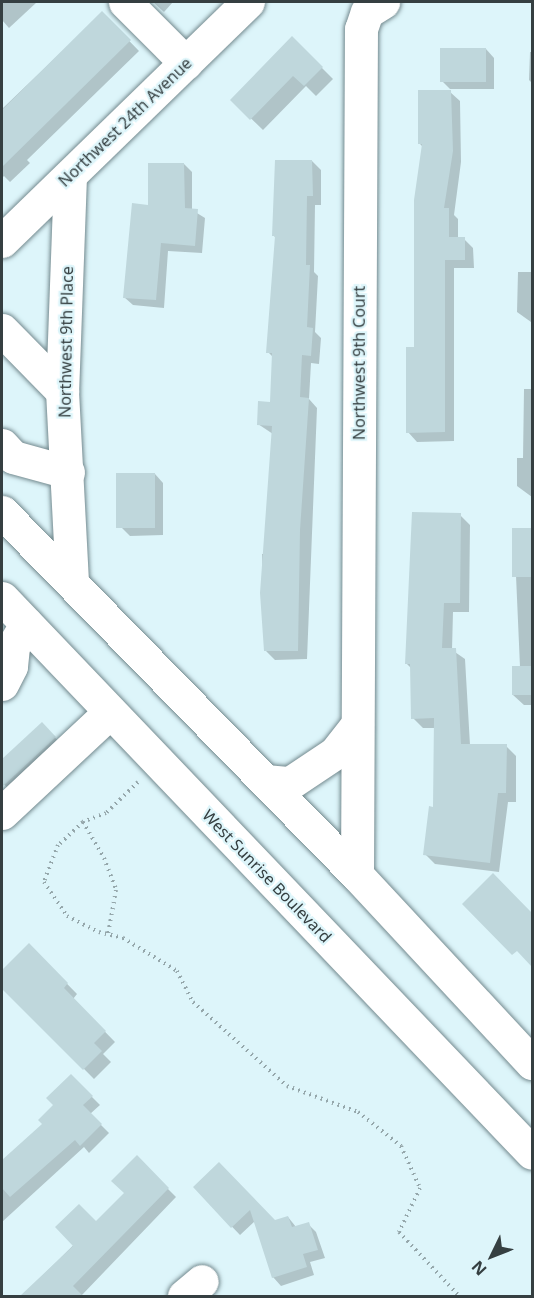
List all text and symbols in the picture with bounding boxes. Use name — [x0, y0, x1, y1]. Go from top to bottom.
street label: Northwest 24th Avenue — [54, 53, 196, 191]
street label: Northwest 9th Place — [55, 266, 77, 418]
street label: Northwest 9th Court — [349, 286, 369, 440]
street label: West Sunrise Boulevard — [198, 806, 336, 946]
north arrow — [462, 1226, 522, 1286]
text: N — [466, 1256, 491, 1281]

